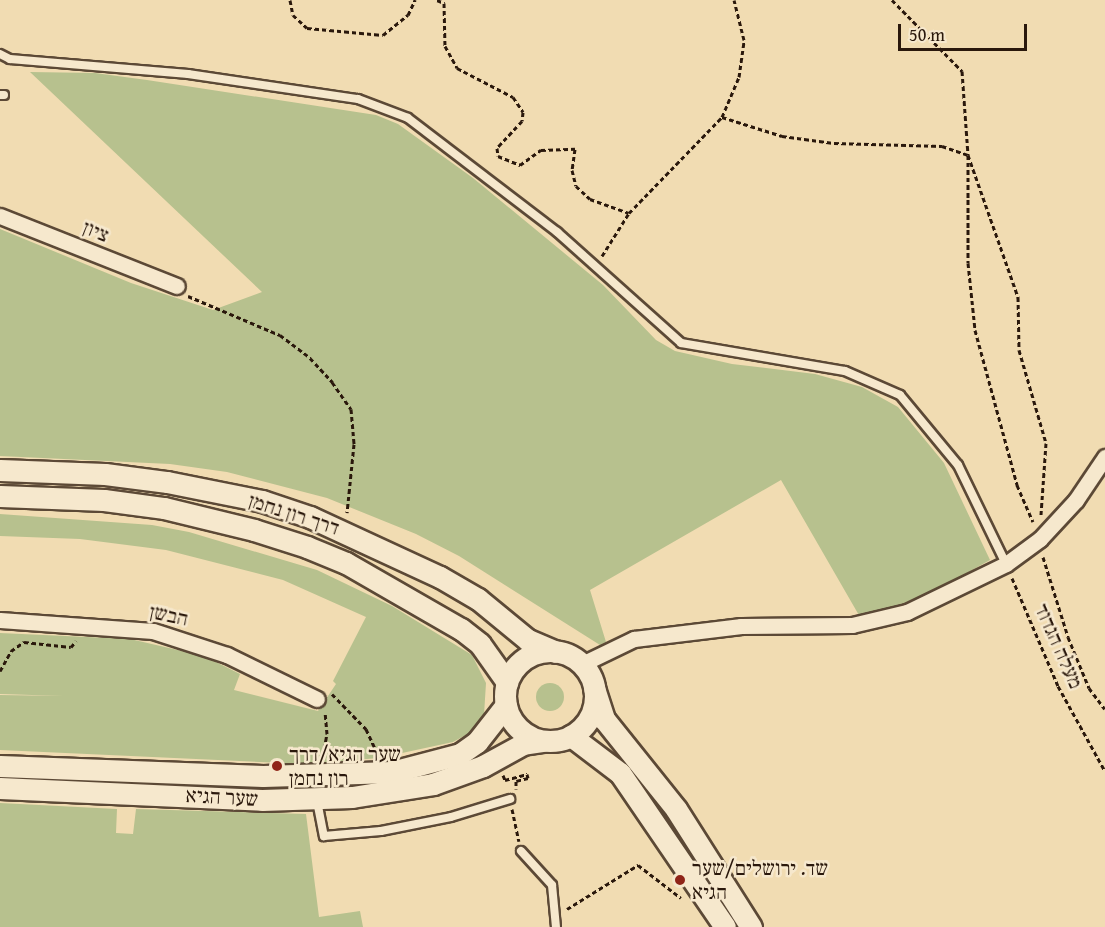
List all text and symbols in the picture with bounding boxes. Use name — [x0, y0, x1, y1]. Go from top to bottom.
scale bar — [901, 12, 1030, 50]
text: 50 m — [909, 21, 945, 48]
street label: ציון — [79, 214, 113, 248]
street label: דרך רון נחמן — [245, 488, 343, 540]
street label: הבשן — [147, 599, 191, 631]
street label: מעלה הגדוד — [1029, 600, 1089, 692]
place label: שער הגיא/דרך רון נחמן — [289, 741, 401, 791]
marker: שער הגיא/דרך רון נחמן — [270, 759, 284, 773]
street label: שער הגיא — [185, 783, 259, 811]
place label: שד. ירושלים/שער הגיא — [692, 855, 828, 905]
marker: שד. ירושלים/שער הגיא — [673, 873, 687, 887]

